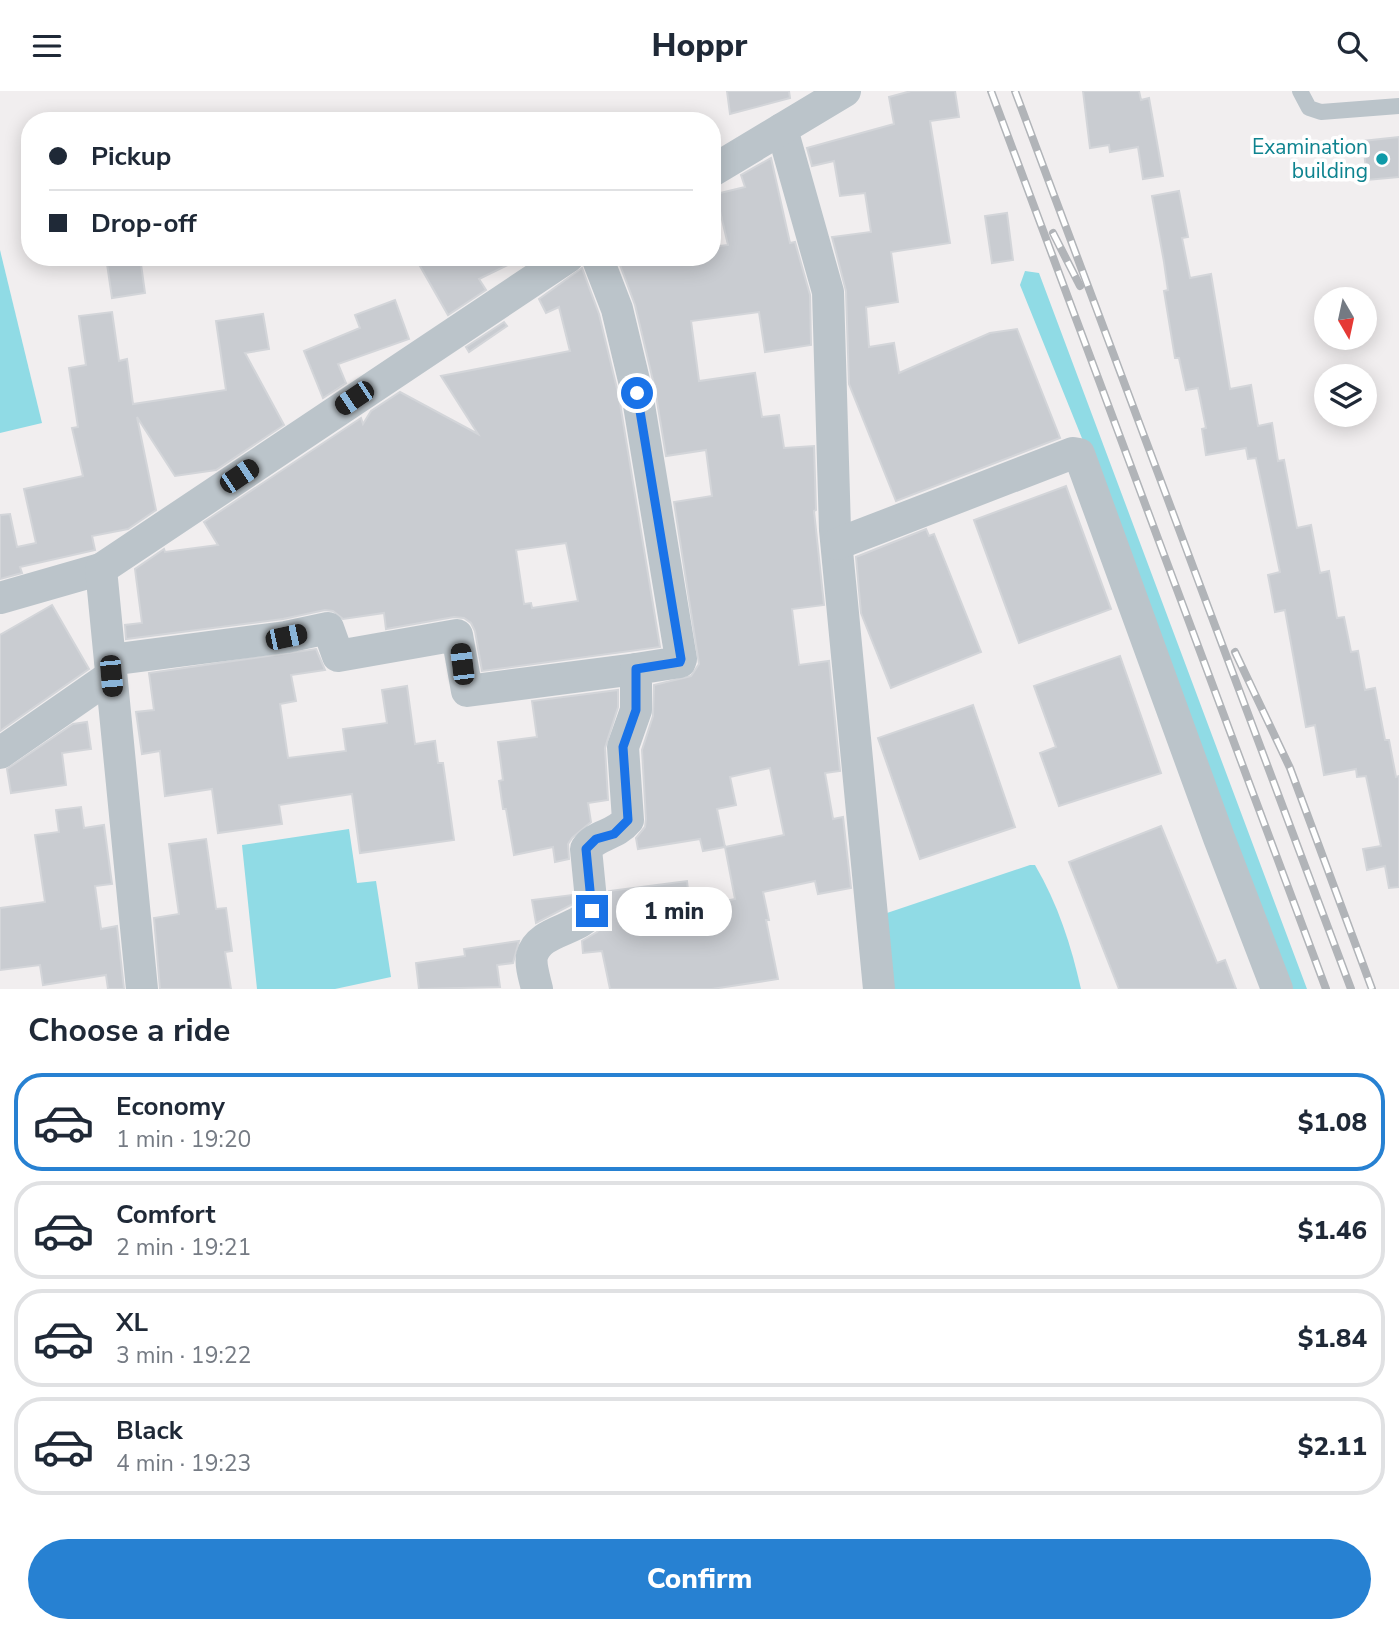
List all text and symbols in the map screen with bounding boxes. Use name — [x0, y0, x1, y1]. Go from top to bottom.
text: Hoppr — [651, 24, 748, 67]
icon: menu — [28, 27, 66, 65]
icon: search — [1333, 27, 1371, 65]
place label: Examination building — [1252, 133, 1368, 185]
text: Pickup — [91, 139, 171, 174]
marker: Examination building — [1374, 151, 1390, 167]
text: Drop-off — [91, 206, 197, 241]
north arrow — [1314, 287, 1377, 350]
map controls — [1314, 287, 1377, 427]
button: layers — [1314, 364, 1377, 427]
route start — [621, 377, 653, 409]
car — [331, 378, 378, 418]
car — [216, 456, 263, 496]
car — [264, 622, 309, 652]
car — [450, 642, 475, 686]
car — [99, 654, 124, 698]
callout: 1 min — [616, 887, 732, 935]
route end — [576, 895, 608, 927]
text: 1 min — [644, 896, 704, 927]
text: Choose a ride — [28, 1009, 230, 1052]
text: Economy — [116, 1089, 225, 1124]
icon: car — [32, 1091, 95, 1154]
text: $1.08 — [1298, 1105, 1367, 1140]
text: 1 min · 19:20 — [116, 1124, 251, 1155]
text: Comfort — [116, 1197, 216, 1232]
icon: car — [32, 1199, 95, 1262]
text: $1.46 — [1298, 1213, 1367, 1248]
text: 2 min · 19:21 — [116, 1232, 251, 1263]
text: XL — [116, 1305, 148, 1340]
icon: car — [32, 1307, 95, 1370]
text: $1.84 — [1298, 1321, 1367, 1356]
text: 3 min · 19:22 — [116, 1340, 251, 1371]
text: Black — [116, 1413, 183, 1448]
icon: car — [32, 1415, 95, 1478]
text: $2.11 — [1298, 1429, 1367, 1464]
text: 4 min · 19:23 — [116, 1448, 251, 1479]
button: Confirm — [28, 1539, 1371, 1619]

